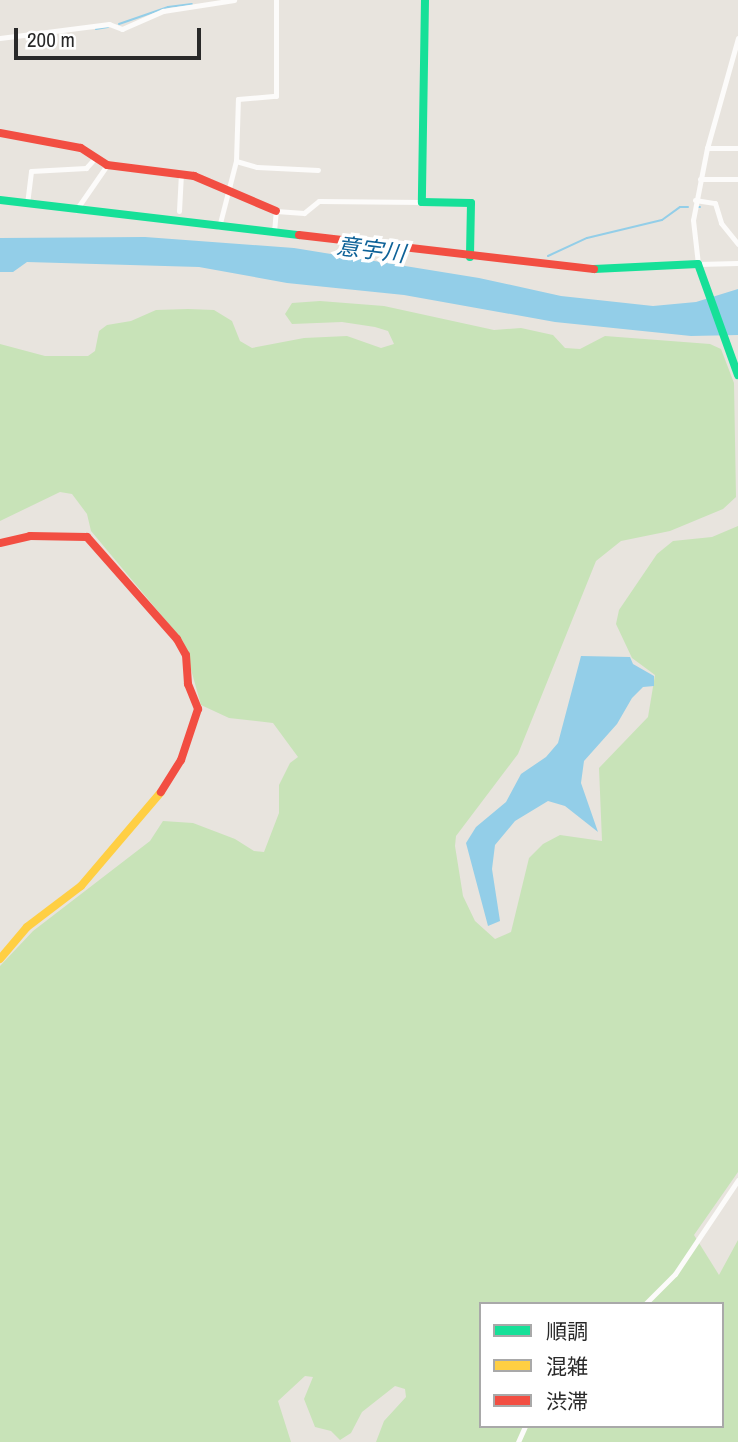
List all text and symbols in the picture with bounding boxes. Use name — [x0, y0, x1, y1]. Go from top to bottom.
scale bar — [18, 14, 205, 58]
text: 200 m — [27, 25, 75, 54]
water label: 意宇川 — [335, 232, 407, 268]
legend — [479, 1302, 724, 1428]
text: 順調 — [546, 1317, 588, 1346]
text: 混雑 — [546, 1352, 588, 1381]
text: 渋滞 — [546, 1387, 588, 1416]

